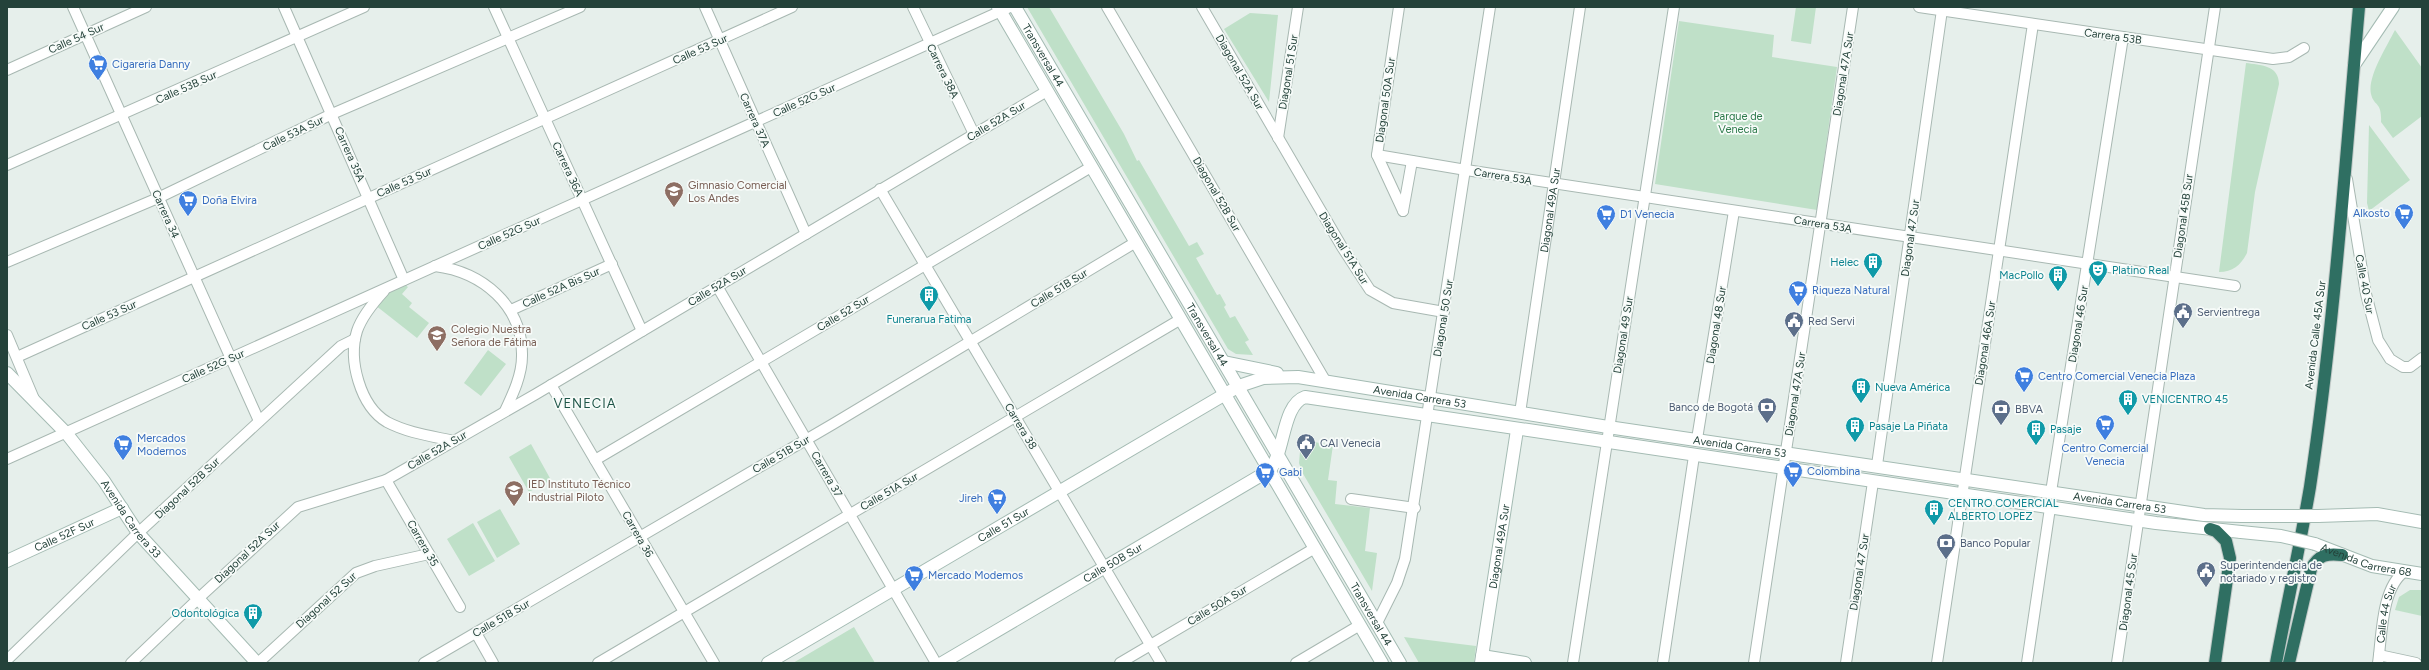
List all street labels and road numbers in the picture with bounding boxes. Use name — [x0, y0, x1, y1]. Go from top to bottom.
street label: Calle 54 Sur — [46, 20, 106, 57]
street label: Transversal 44 — [1019, 22, 1067, 90]
street label: Carrera 53B — [2083, 26, 2143, 47]
street label: Calle 53 Sur — [671, 31, 730, 67]
street label: Diagonal 47A Sur — [1830, 31, 1857, 117]
street label: Diagonal 52A Sur — [1213, 32, 1267, 112]
street label: Diagonal 51 Sur — [1276, 33, 1301, 110]
street label: Carrera 38A — [924, 42, 962, 101]
street label: Diagonal 50A Sur — [1373, 57, 1398, 143]
street label: Calle 53B Sur — [154, 68, 219, 107]
street label: Calle 52G Sur — [771, 81, 838, 120]
street label: Carrera 37A — [737, 91, 773, 150]
street label: Calle 52A Sur — [964, 99, 1028, 144]
street label: Calle 53A Sur — [261, 113, 326, 154]
street label: Carrera 35A — [332, 125, 368, 184]
street label: Carrera 36A — [549, 140, 586, 199]
street label: Diagonal 52B Sur — [1190, 155, 1243, 234]
street label: Calle 53 Sur — [375, 164, 434, 200]
street label: Carrera 53A — [1473, 165, 1534, 188]
street label: Diagonal 49A Sur — [1538, 167, 1563, 253]
street label: Diagonal 45B Sur — [2171, 173, 2196, 259]
street label: Carrera 34 — [149, 188, 182, 241]
street label: Diagonal 47 Sur — [1899, 199, 1922, 277]
street label: Diagonal 51A Sur — [1316, 210, 1371, 287]
street label: Carrera 53A — [1793, 213, 1854, 236]
street label: Calle 52G Sur — [476, 214, 543, 253]
street label: Calle 40 Sur — [2352, 253, 2377, 315]
street label: Calle 52A Bis Sur — [520, 264, 602, 310]
street label: Calle 52A Sur — [685, 264, 749, 309]
street label: Calle 51B Sur — [1028, 266, 1090, 310]
street label: Diagonal 50 Sur — [1431, 278, 1456, 358]
street label: Avenida Calle 45A Sur — [2302, 280, 2329, 390]
street label: Diagonal 46 Sur — [2066, 284, 2091, 364]
street label: Diagonal 48 Sur — [1704, 285, 1729, 365]
street label: Calle 52 Sur — [815, 293, 872, 334]
street label: Diagonal 49 Sur — [1611, 295, 1636, 375]
street label: Calle 53 Sur — [80, 297, 139, 333]
street label: Diagonal 46A Sur — [1972, 300, 1999, 386]
street label: Transversal 44 — [1183, 301, 1231, 369]
street label: Calle 52G Sur — [180, 347, 247, 386]
street label: Diagonal 47A Sur — [1782, 351, 1809, 437]
street label: Avenida Carrera 53 — [1372, 383, 1467, 411]
street label: Carrera 38 — [1002, 401, 1040, 452]
street label: Calle 52A Sur — [405, 428, 469, 473]
street label: Calle 51B Sur — [750, 433, 812, 476]
street label: Avenida Carrera 53 — [1692, 434, 1787, 460]
street label: Carrera 37 — [808, 449, 845, 500]
street label: Diagonal 52B Sur — [152, 455, 223, 522]
street label: Calle 51A Sur — [858, 469, 921, 513]
street label: Avenida Carrera 33 — [98, 478, 164, 561]
street label: Avenida Carrera 53 — [2072, 490, 2167, 516]
street label: Diagonal 49A Sur — [1487, 503, 1512, 590]
street label: Calle 51 Sur — [976, 505, 1032, 545]
street label: Carrera 36 — [619, 509, 656, 560]
street label: Calle 52F Sur — [32, 515, 97, 555]
street label: Carrera 35 — [404, 518, 441, 569]
street label: Diagonal 52A Sur — [212, 519, 283, 586]
street label: Diagonal 47 Sur — [1847, 533, 1872, 611]
street label: Calle 50B Sur — [1081, 540, 1145, 586]
street label: Avenida Carrera 68 — [2319, 541, 2413, 579]
street label: Diagonal 45 Sur — [2117, 552, 2140, 632]
street label: Diagonal 52 Sur — [293, 570, 360, 631]
street label: Transversal 44 — [1347, 580, 1395, 649]
street label: Calle 50A Sur — [1185, 582, 1250, 628]
street label: Calle 44 Sur — [2374, 582, 2400, 644]
street label: Calle 51B Sur — [470, 597, 532, 640]

